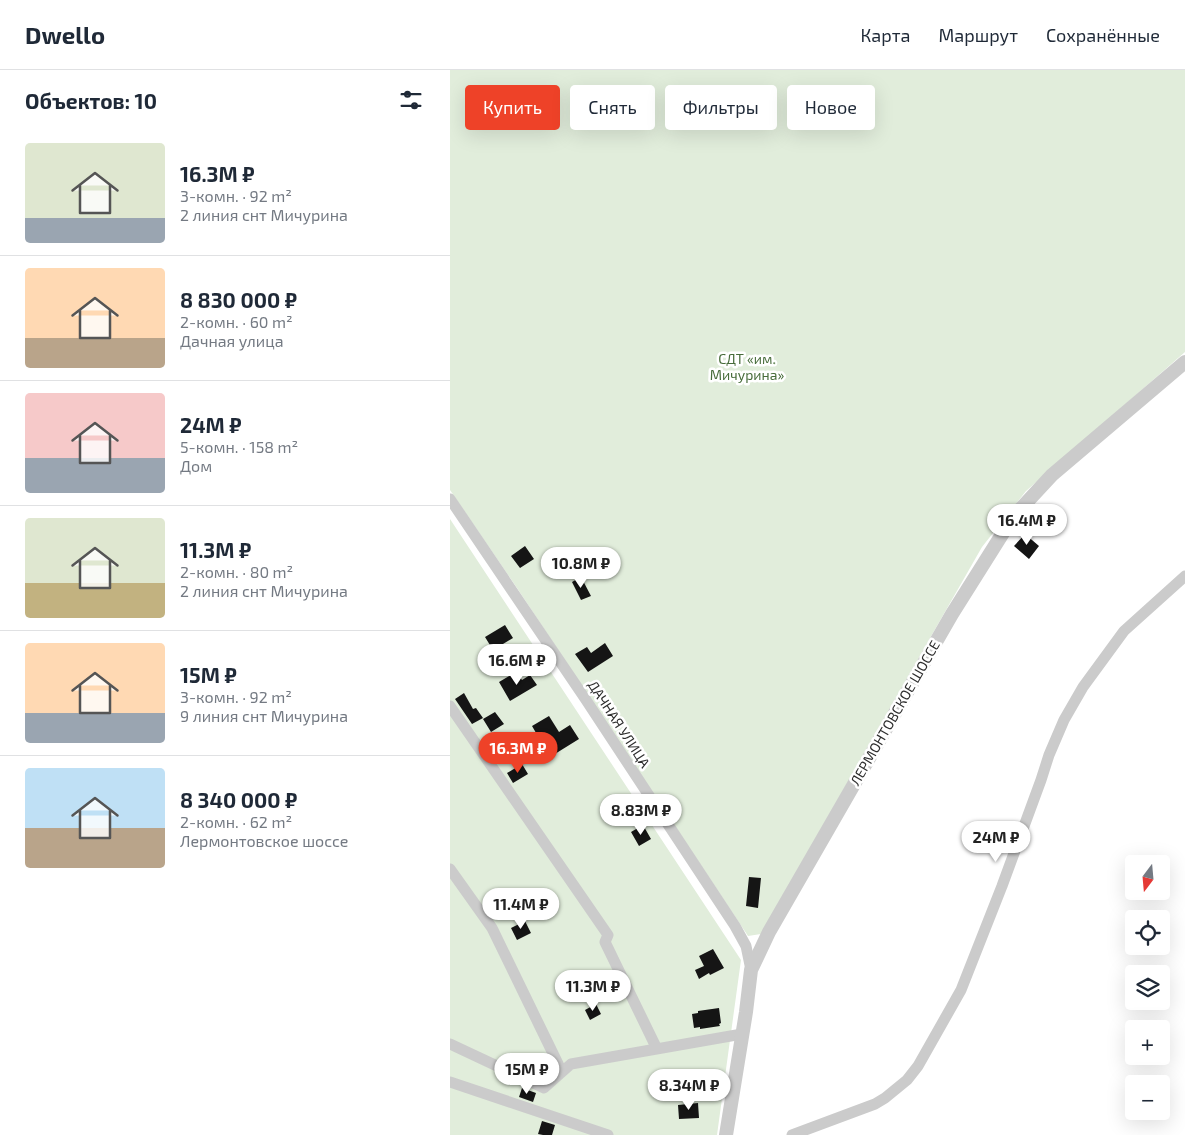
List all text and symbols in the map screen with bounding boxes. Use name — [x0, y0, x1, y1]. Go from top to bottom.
text: Dwello — [25, 20, 105, 49]
text: Карта — [860, 24, 910, 46]
text: Маршрут — [938, 24, 1018, 46]
text: Сохранённые — [1046, 24, 1160, 46]
chip: Купить — [465, 85, 560, 130]
chip: Снять — [570, 85, 655, 130]
chip: Фильтры — [665, 85, 777, 130]
chip: Новое — [787, 85, 875, 130]
icon: filters — [397, 86, 425, 114]
text: Объектов: 10 — [25, 88, 157, 113]
text: 16.3M ₽ — [180, 161, 255, 186]
icon: home — [65, 163, 125, 223]
text: 3-комн. · 92 m² — [180, 186, 292, 205]
text: 2 линия снт Мичурина — [180, 205, 348, 224]
text: 8 830 000 ₽ — [180, 287, 297, 312]
icon: home — [65, 288, 125, 348]
text: 2-комн. · 60 m² — [180, 312, 293, 331]
text: Дачная улица — [180, 331, 284, 350]
park label: СДТ «им. Мичурина» — [710, 350, 784, 383]
text: 24M ₽ — [180, 412, 242, 437]
icon: home — [65, 413, 125, 473]
text: 5-комн. · 158 m² — [180, 437, 298, 456]
text: Дом — [180, 456, 212, 475]
pin: 16.4M ₽ — [981, 504, 1073, 546]
text: 16.4M ₽ — [998, 510, 1056, 529]
text: 11.3M ₽ — [180, 537, 251, 562]
icon: home — [65, 538, 125, 598]
pin: 10.8M ₽ — [535, 546, 627, 589]
text: 10.8M ₽ — [552, 553, 610, 572]
text: 2-комн. · 80 m² — [180, 562, 293, 581]
text: 2 линия снт Мичурина — [180, 581, 348, 600]
street label: ЛЕРМОНТОВСКОЕ ШОССЕ — [846, 637, 943, 788]
pin: 16.6M ₽ — [471, 644, 563, 686]
text: 16.6M ₽ — [488, 650, 546, 669]
text: 15M ₽ — [180, 662, 237, 687]
icon: home — [65, 663, 125, 723]
street label: ДАЧНАЯ УЛИЦА — [585, 677, 654, 771]
text: 3-комн. · 92 m² — [180, 687, 292, 706]
text: 9 линия снт Мичурина — [180, 706, 348, 725]
pin: 16.3M ₽ — [472, 732, 564, 774]
text: 16.3M ₽ — [490, 738, 546, 757]
text: 8 340 000 ₽ — [180, 787, 297, 812]
icon: home — [65, 788, 125, 848]
pin: 8.83M ₽ — [595, 794, 687, 836]
text: 8.83M ₽ — [611, 800, 671, 819]
text: 2-комн. · 62 m² — [180, 812, 292, 831]
pin: 24M ₽ — [961, 820, 1031, 863]
text: 24M ₽ — [972, 827, 1020, 846]
text: Лермонтовское шоссе — [180, 831, 348, 850]
north arrow — [1125, 855, 1170, 900]
map controls — [1125, 855, 1170, 1120]
pin: 11.4M ₽ — [475, 888, 567, 930]
text: 11.4M ₽ — [493, 894, 549, 913]
button: locate — [1125, 910, 1170, 955]
button: layers — [1125, 965, 1170, 1010]
pin: 11.3M ₽ — [547, 970, 639, 1012]
text: 11.3M ₽ — [566, 976, 620, 995]
button: + — [1125, 1020, 1170, 1065]
pin: 15M ₽ — [492, 1052, 562, 1095]
text: 15M ₽ — [505, 1059, 549, 1078]
pin: 8.34M ₽ — [643, 1068, 735, 1111]
text: 8.34M ₽ — [659, 1075, 719, 1094]
button: − — [1125, 1075, 1170, 1120]

